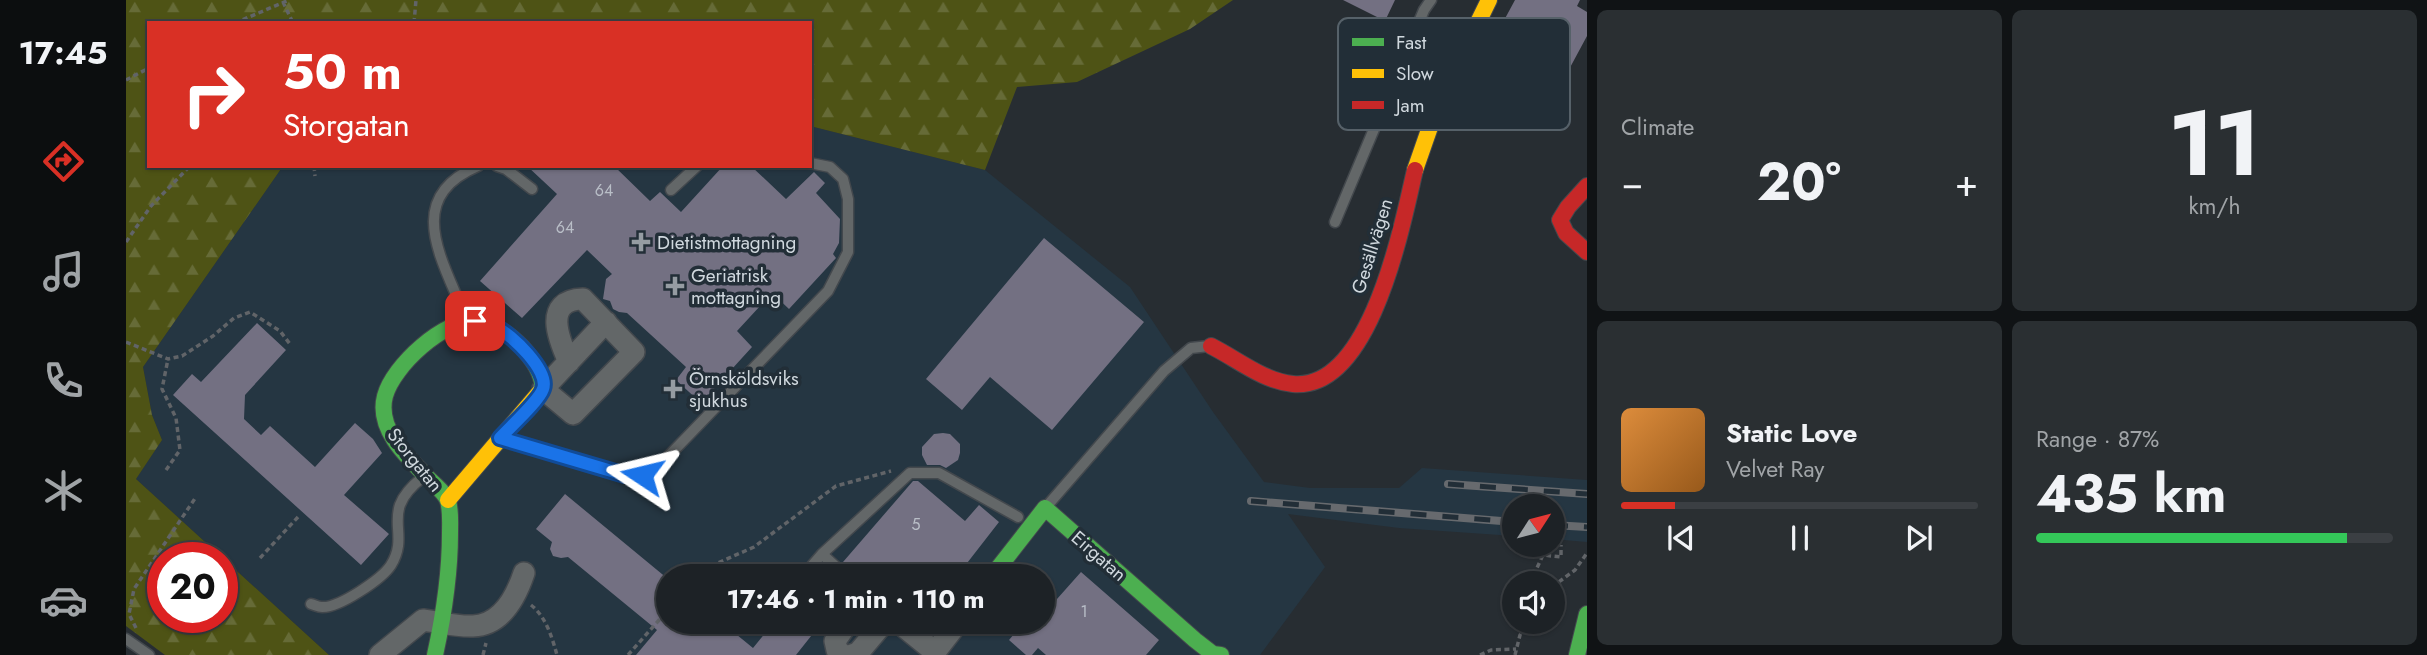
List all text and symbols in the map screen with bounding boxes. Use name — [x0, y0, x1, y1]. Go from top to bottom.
legend — [1338, 18, 1570, 130]
text: Fast — [1396, 29, 1427, 56]
text: 17:45 — [19, 30, 107, 76]
text: 50 m — [283, 37, 402, 107]
icon: right — [168, 49, 259, 140]
text: Slow — [1396, 60, 1434, 87]
text: 11 — [2168, 78, 2261, 209]
text: Jam — [1393, 92, 1425, 119]
text: Storgatan — [283, 102, 410, 148]
text: Climate — [1621, 110, 1694, 144]
icon: directions — [39, 137, 88, 186]
text: 20° — [1757, 144, 1841, 220]
text: − — [1621, 155, 1643, 210]
text: + — [1955, 155, 1978, 210]
house number: 64 — [595, 179, 613, 202]
text: km/h — [2189, 189, 2240, 223]
street label: Gesällvägen — [1345, 195, 1399, 297]
house number: 64 — [556, 216, 574, 239]
place label: Dietistmottagning — [657, 229, 796, 256]
marker: Dietistmottagning — [631, 232, 651, 252]
icon: music — [39, 247, 88, 296]
place label: Geriatrisk mottagning — [691, 262, 781, 311]
marker: Geriatrisk mottagning — [665, 276, 685, 296]
pin — [445, 291, 505, 351]
icon: arrive — [456, 302, 494, 340]
icon: phone — [39, 356, 88, 405]
place label: Örnsköldsviks sjukhus — [689, 365, 799, 414]
marker: Örnsköldsviks sjukhus — [663, 379, 683, 399]
text: Static Love — [1726, 414, 1858, 452]
street label: Storgatan — [381, 422, 449, 498]
text: Range · 87% — [2036, 422, 2159, 456]
position arrow — [605, 438, 679, 512]
text: Velvet Ray — [1726, 452, 1824, 486]
text: 435 km — [2036, 456, 2226, 532]
icon: climate — [39, 466, 88, 515]
north arrow — [1502, 494, 1564, 556]
map controls — [1502, 494, 1565, 634]
house number: 5 — [911, 513, 921, 536]
icon: previous — [1662, 519, 1700, 557]
icon: pause — [1781, 519, 1819, 557]
icon: next — [1900, 519, 1938, 557]
street label: Eirgatan — [1066, 524, 1132, 588]
speed limit sign: 20 — [147, 542, 238, 633]
button: sound — [1502, 571, 1565, 634]
icon: car — [39, 576, 88, 625]
text: 17:46 · 1 min · 110 m — [726, 580, 985, 618]
house number: 1 — [1080, 600, 1088, 623]

